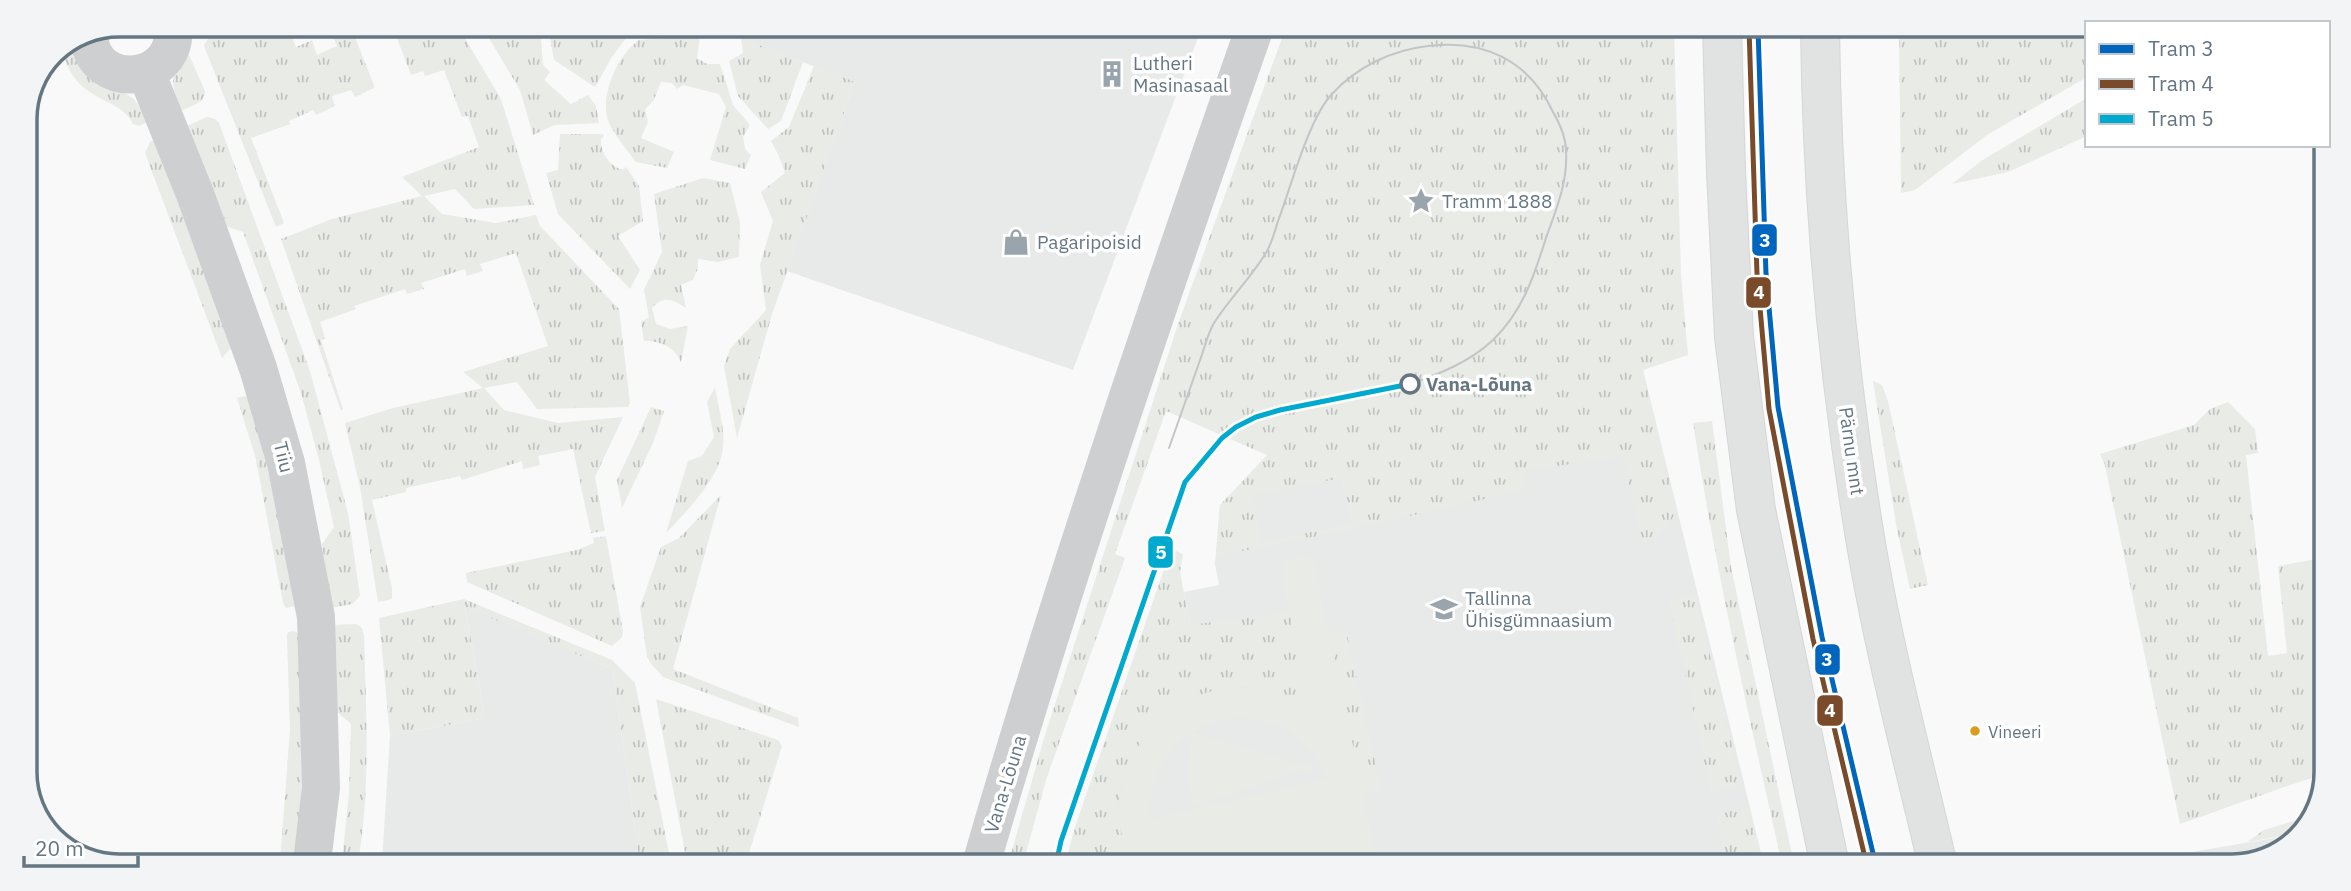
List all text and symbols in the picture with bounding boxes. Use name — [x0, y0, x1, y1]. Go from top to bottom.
legend — [2085, 21, 2330, 147]
text: Tram 3 — [2148, 34, 2214, 62]
place label: Lutheri Masinasaal — [1133, 51, 1228, 97]
building icon: Lutheri Masinasaal — [1097, 59, 1127, 89]
text: Tram 4 — [2148, 69, 2214, 97]
text: Tram 5 — [2148, 104, 2214, 132]
place icon: Tramm 1888 — [1406, 186, 1436, 216]
place label: Tramm 1888 — [1442, 189, 1552, 213]
line badge: 3 — [1751, 223, 1778, 257]
shop icon: Pagaripoisid — [1001, 227, 1031, 257]
text: 3 — [1759, 228, 1771, 252]
place label: Pagaripoisid — [1037, 230, 1142, 254]
line badge: 4 — [1745, 276, 1772, 309]
text: 4 — [1753, 280, 1765, 304]
place label: Vana-Lõuna — [1426, 372, 1532, 396]
marker: Vana-Lõuna — [1400, 374, 1420, 394]
street label: Pärnu mnt — [1834, 405, 1870, 497]
street label: Tiiu — [269, 439, 299, 475]
line badge: 5 — [1147, 535, 1174, 569]
text: 5 — [1155, 540, 1167, 564]
place label: Tallinna Ühisgümnaasium — [1465, 586, 1612, 632]
school or university icon: Tallinna Ühisgümnaasium — [1429, 594, 1459, 624]
line badge: 3 — [1814, 643, 1841, 676]
text: 3 — [1821, 647, 1833, 671]
line badge: 4 — [1816, 694, 1844, 727]
text: 4 — [1824, 698, 1836, 722]
place label: Vineeri — [1988, 721, 2041, 743]
marker: Vineeri — [1968, 724, 1982, 738]
street label: Vana-Lõuna — [979, 732, 1031, 836]
scale bar — [24, 824, 138, 868]
text: 20 m — [35, 834, 84, 862]

